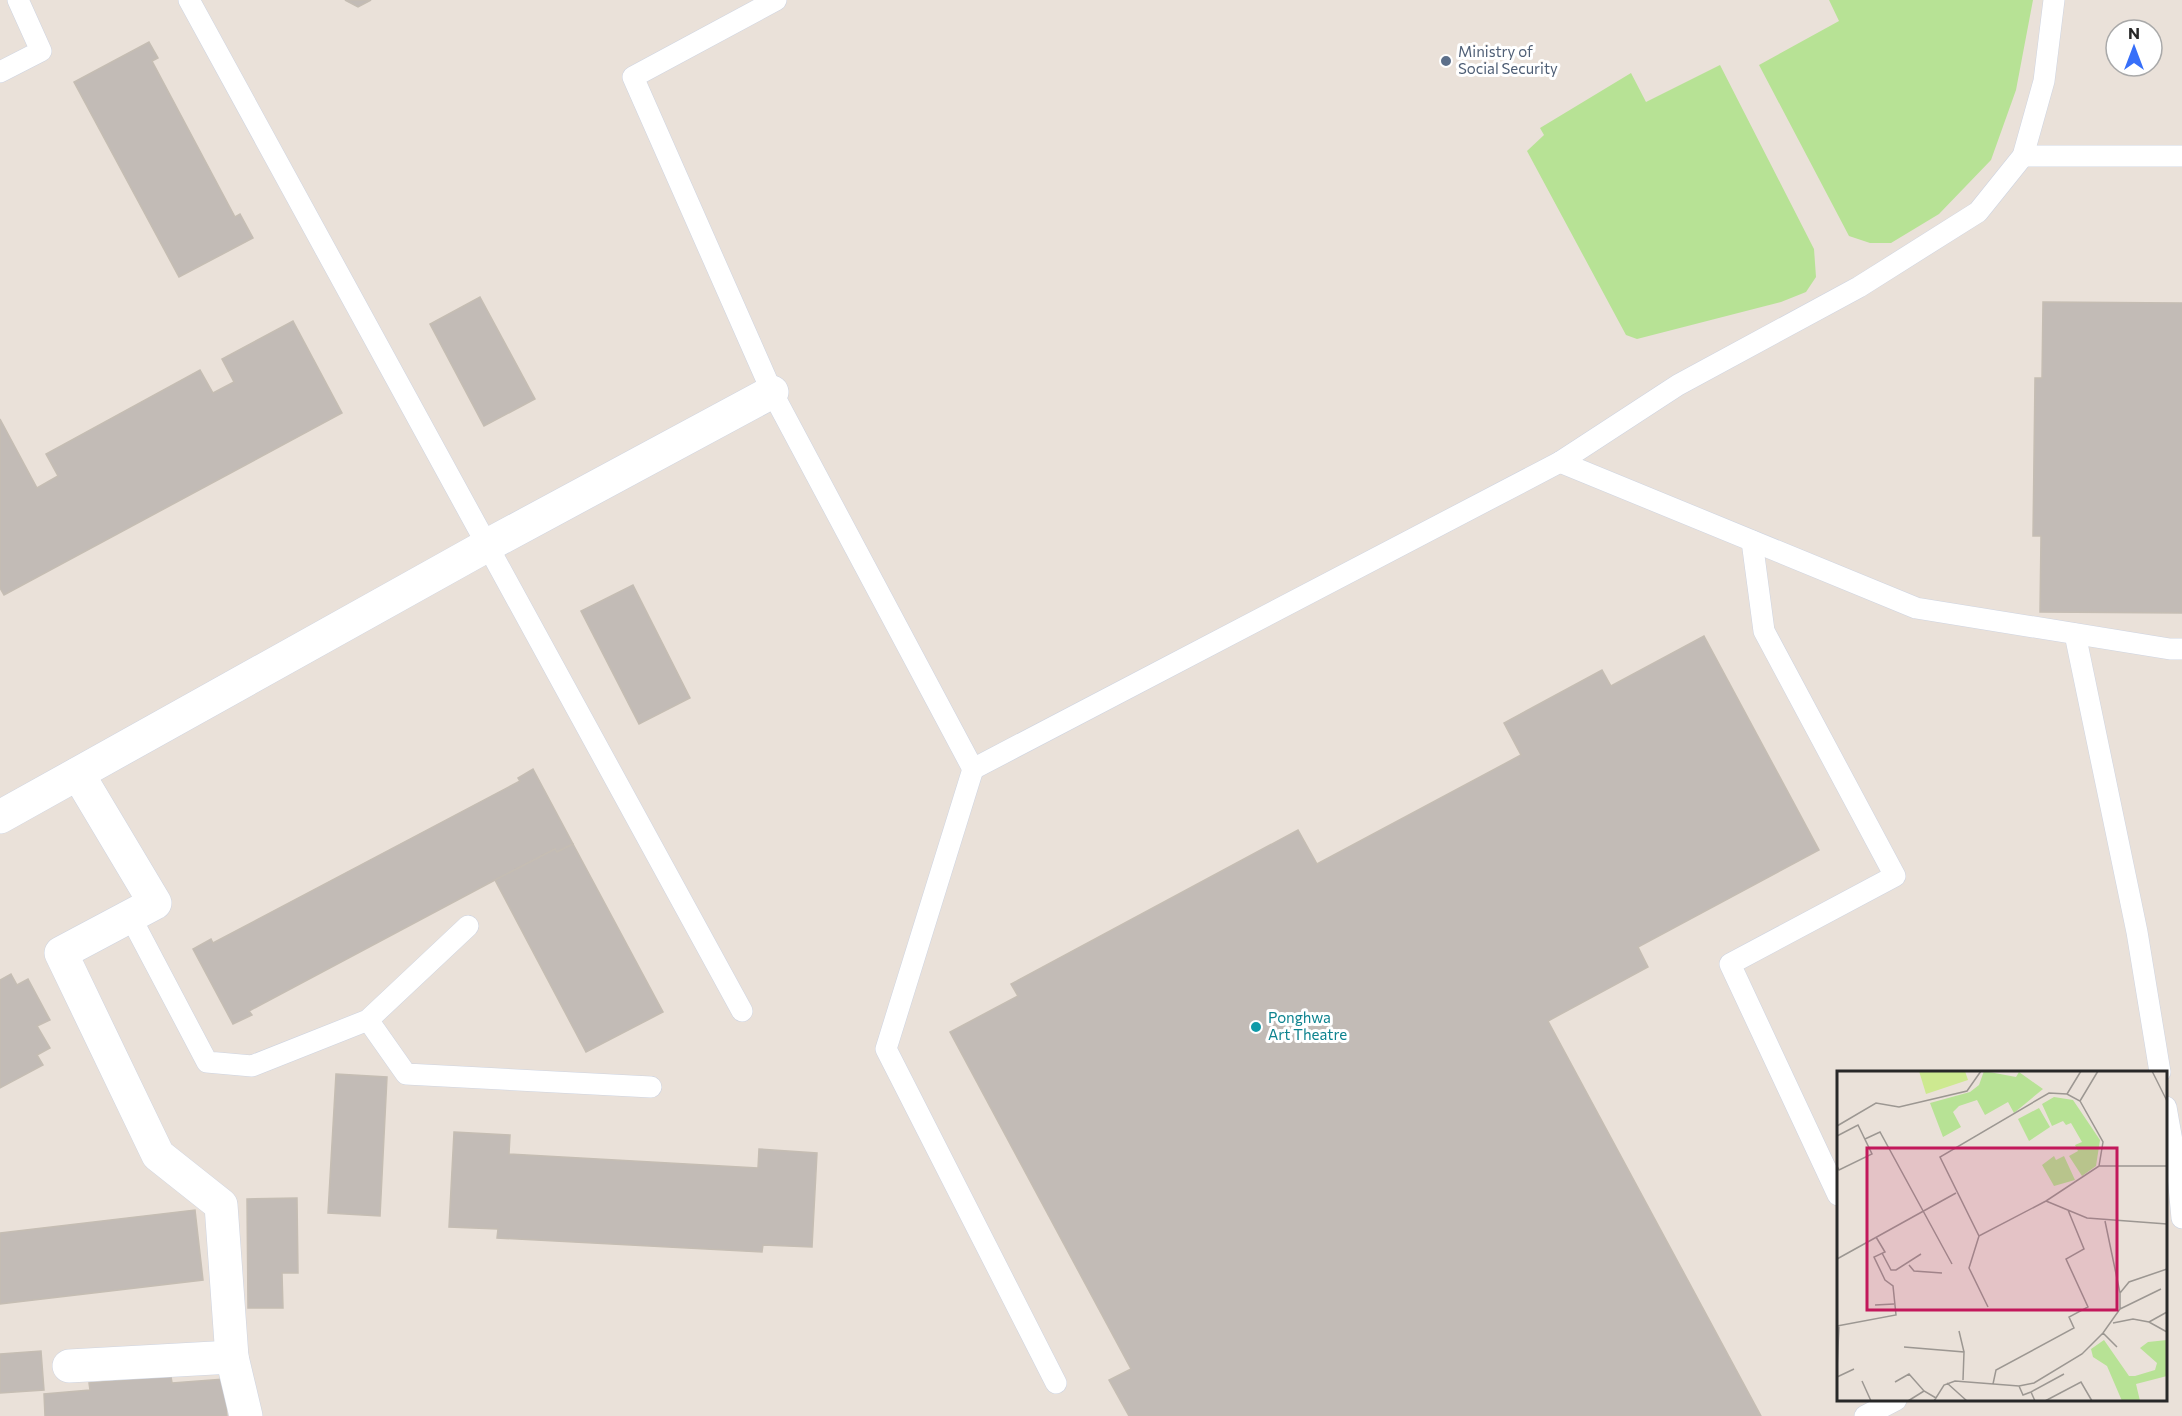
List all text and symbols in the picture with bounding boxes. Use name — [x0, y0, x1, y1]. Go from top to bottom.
north arrow — [2104, 18, 2164, 78]
text: N — [2128, 23, 2140, 42]
place label: Ministry of Social Security — [1458, 42, 1558, 77]
marker: Ministry of Social Security — [1439, 54, 1453, 68]
place label: Ponghwa Art Theatre — [1268, 1008, 1347, 1043]
marker: Ponghwa Art Theatre — [1249, 1020, 1263, 1034]
inset map — [1837, 1071, 2167, 1401]

